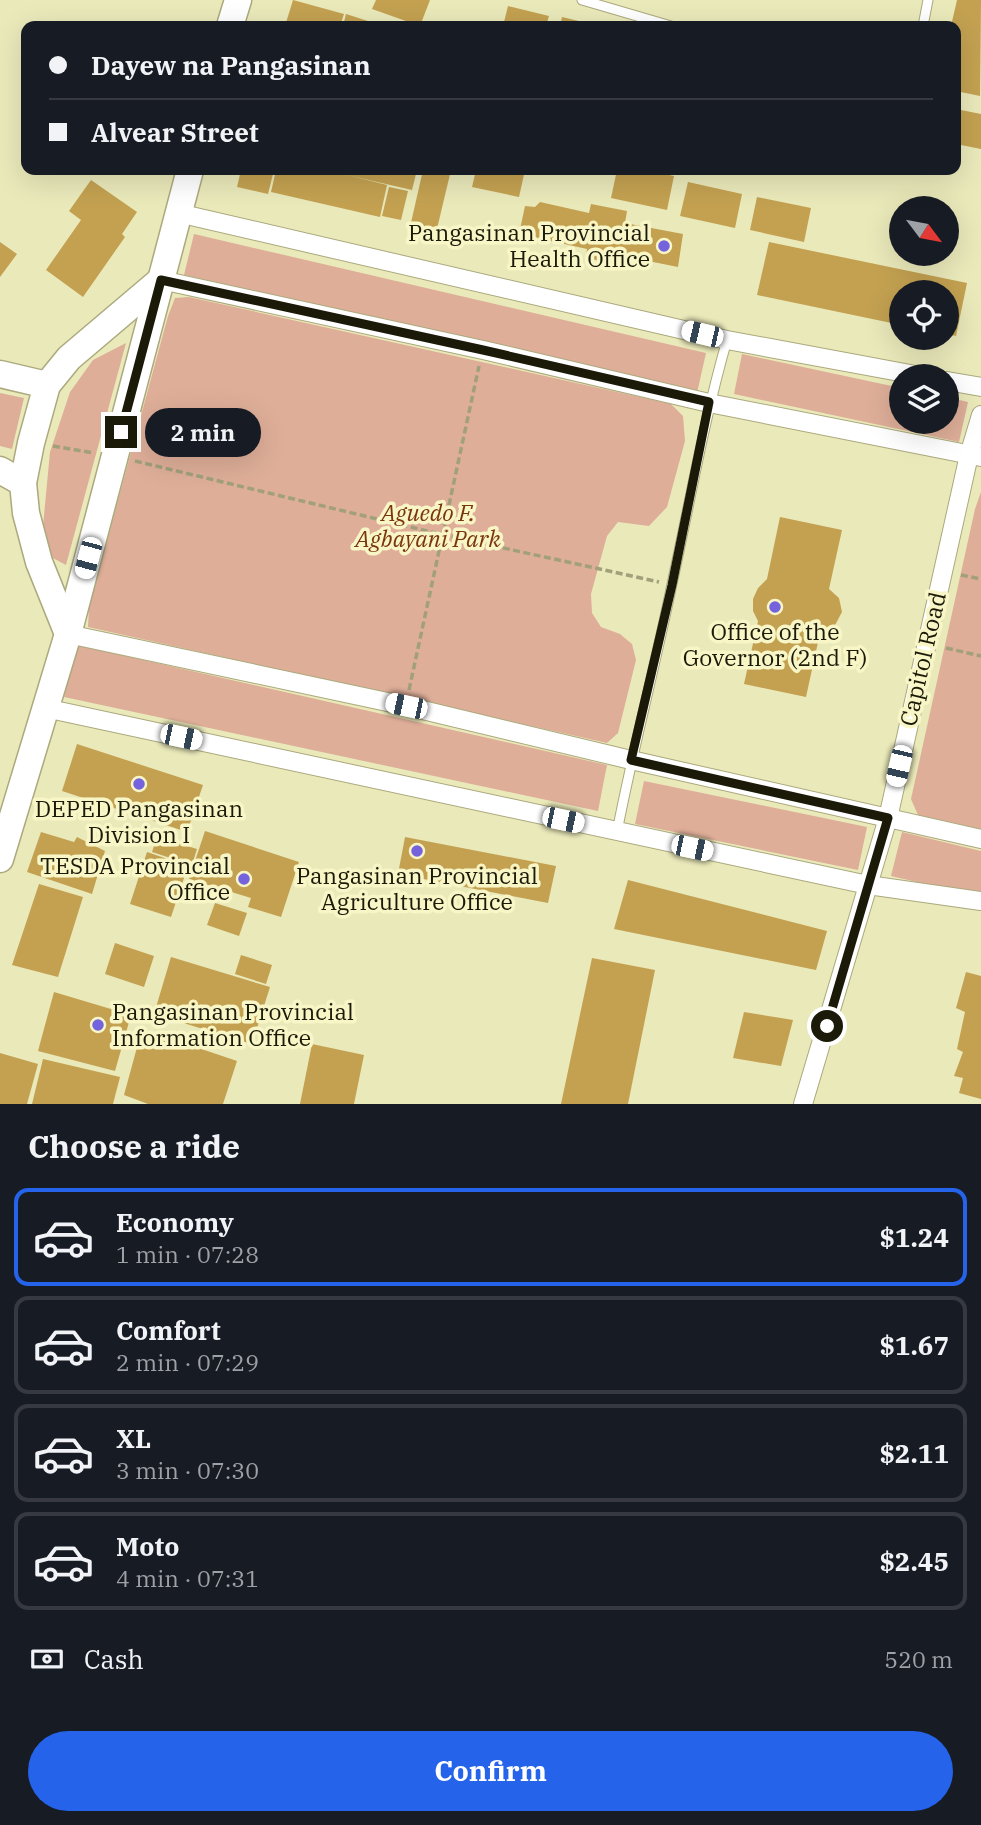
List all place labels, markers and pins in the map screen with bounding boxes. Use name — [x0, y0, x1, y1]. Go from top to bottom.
place label: Pangasinan Provincial Health Office — [408, 217, 650, 273]
marker: Pangasinan Provincial Health Office — [656, 238, 672, 254]
marker: Office of the Governor (2nd F) — [767, 599, 783, 615]
place label: Office of the Governor (2nd F) — [683, 616, 867, 672]
marker: DEPED Pangasinan Division I — [131, 776, 147, 792]
place label: DEPED Pangasinan Division I — [35, 793, 243, 849]
marker: Pangasinan Provincial Agriculture Office — [409, 843, 425, 859]
place label: TESDA Provincial Office — [40, 850, 230, 906]
place label: Pangasinan Provincial Agriculture Office — [296, 860, 538, 916]
marker: TESDA Provincial Office — [236, 871, 252, 887]
place label: Pangasinan Provincial Information Office — [112, 996, 354, 1052]
marker: Pangasinan Provincial Information Office — [90, 1017, 106, 1033]

